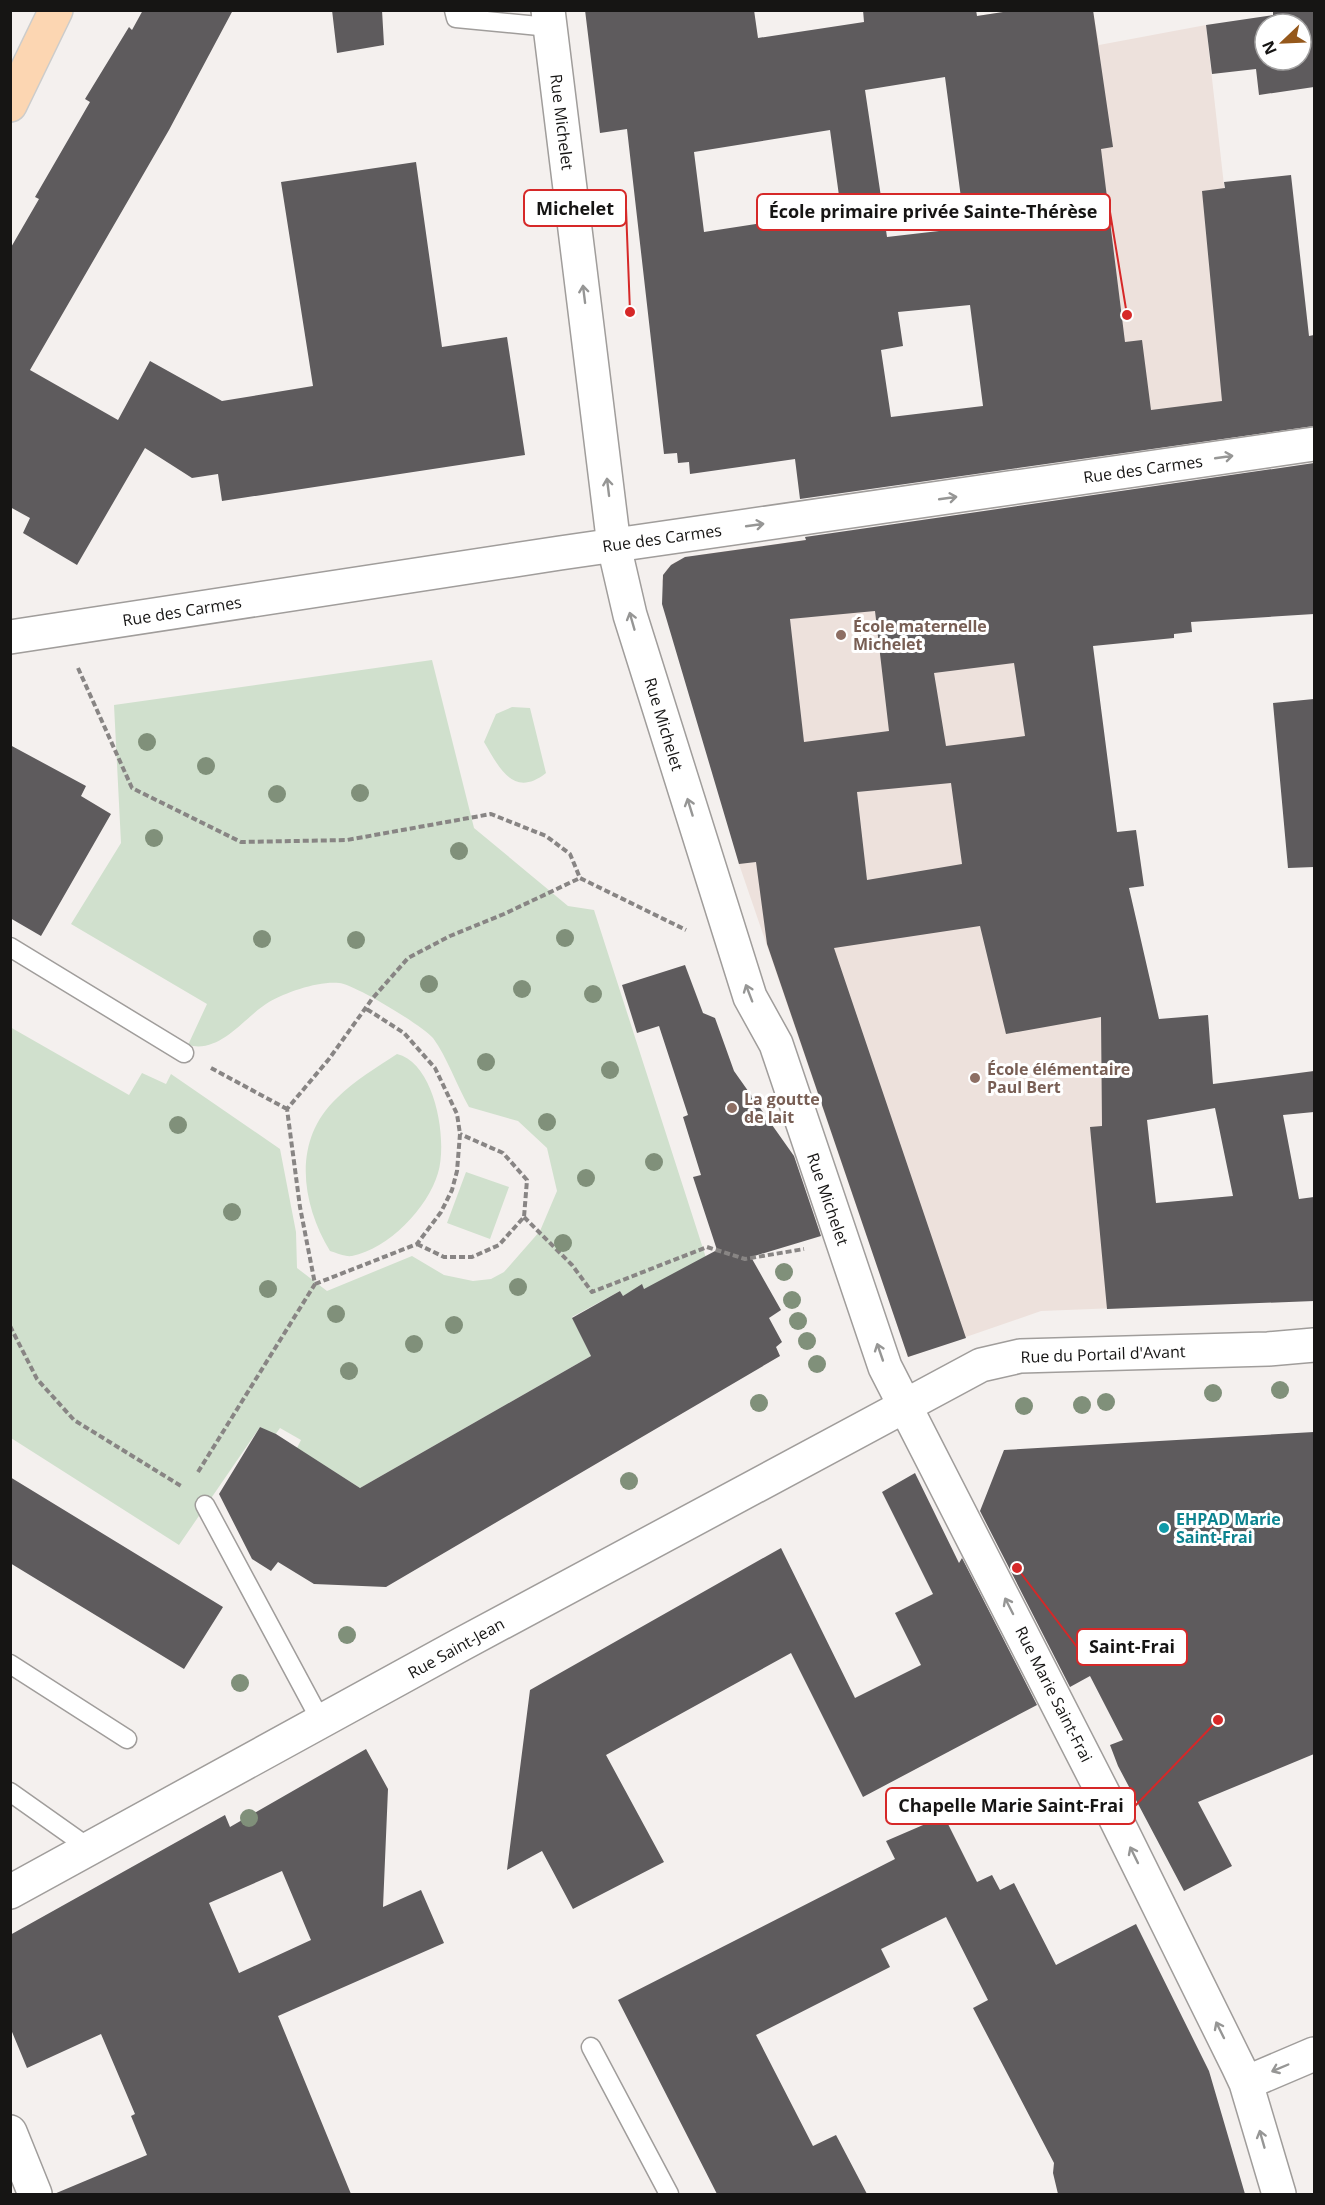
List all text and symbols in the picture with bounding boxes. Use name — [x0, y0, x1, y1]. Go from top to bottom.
north arrow — [1253, 12, 1313, 72]
text: N — [1257, 38, 1282, 58]
street label: Rue Michelet — [545, 73, 579, 171]
callout: Michelet — [524, 190, 626, 226]
callout: École primaire privée Sainte-Thérèse — [757, 194, 1110, 230]
text: Michelet — [536, 196, 614, 220]
text: École primaire privée Sainte-Thérèse — [769, 199, 1097, 223]
one-way arrow — [578, 285, 589, 304]
street label: Rue des Carmes — [1082, 450, 1204, 488]
one-way arrow — [1214, 452, 1233, 463]
one-way arrow — [602, 478, 613, 498]
one-way arrow — [938, 493, 958, 504]
street label: Rue des Carmes — [601, 519, 723, 557]
one-way arrow — [745, 520, 764, 531]
street label: Rue des Carmes — [121, 591, 243, 631]
one-way arrow — [626, 612, 637, 631]
place label: École maternelle Michelet — [853, 615, 987, 655]
marker: École maternelle Michelet — [834, 628, 848, 642]
street label: Rue Michelet — [639, 675, 689, 774]
one-way arrow — [684, 798, 695, 817]
one-way arrow — [743, 984, 754, 1003]
place label: École élémentaire Paul Bert — [987, 1058, 1130, 1098]
marker: École élémentaire Paul Bert — [968, 1071, 982, 1085]
place label: La goutte de lait — [744, 1088, 820, 1128]
marker: La goutte de lait — [725, 1101, 739, 1115]
street label: Rue Michelet — [802, 1150, 854, 1248]
street label: Rue du Portail d'Avant — [1020, 1340, 1186, 1368]
one-way arrow — [874, 1343, 885, 1362]
place label: EHPAD Marie Saint-Frai — [1176, 1508, 1281, 1548]
marker: EHPAD Marie Saint-Frai — [1157, 1521, 1171, 1535]
one-way arrow — [1003, 1597, 1014, 1615]
street label: Rue Saint-Jean — [404, 1612, 508, 1684]
street label: Rue Marie Saint-Frai — [1010, 1622, 1098, 1766]
callout: Saint-Frai — [1077, 1629, 1187, 1665]
text: Saint-Frai — [1089, 1634, 1175, 1658]
callout: Chapelle Marie Saint-Frai — [886, 1788, 1135, 1824]
text: Chapelle Marie Saint-Frai — [898, 1793, 1124, 1817]
one-way arrow — [1128, 1846, 1140, 1864]
one-way arrow — [1214, 2021, 1226, 2039]
one-way arrow — [1271, 2063, 1290, 2074]
one-way arrow — [1256, 2129, 1267, 2148]

